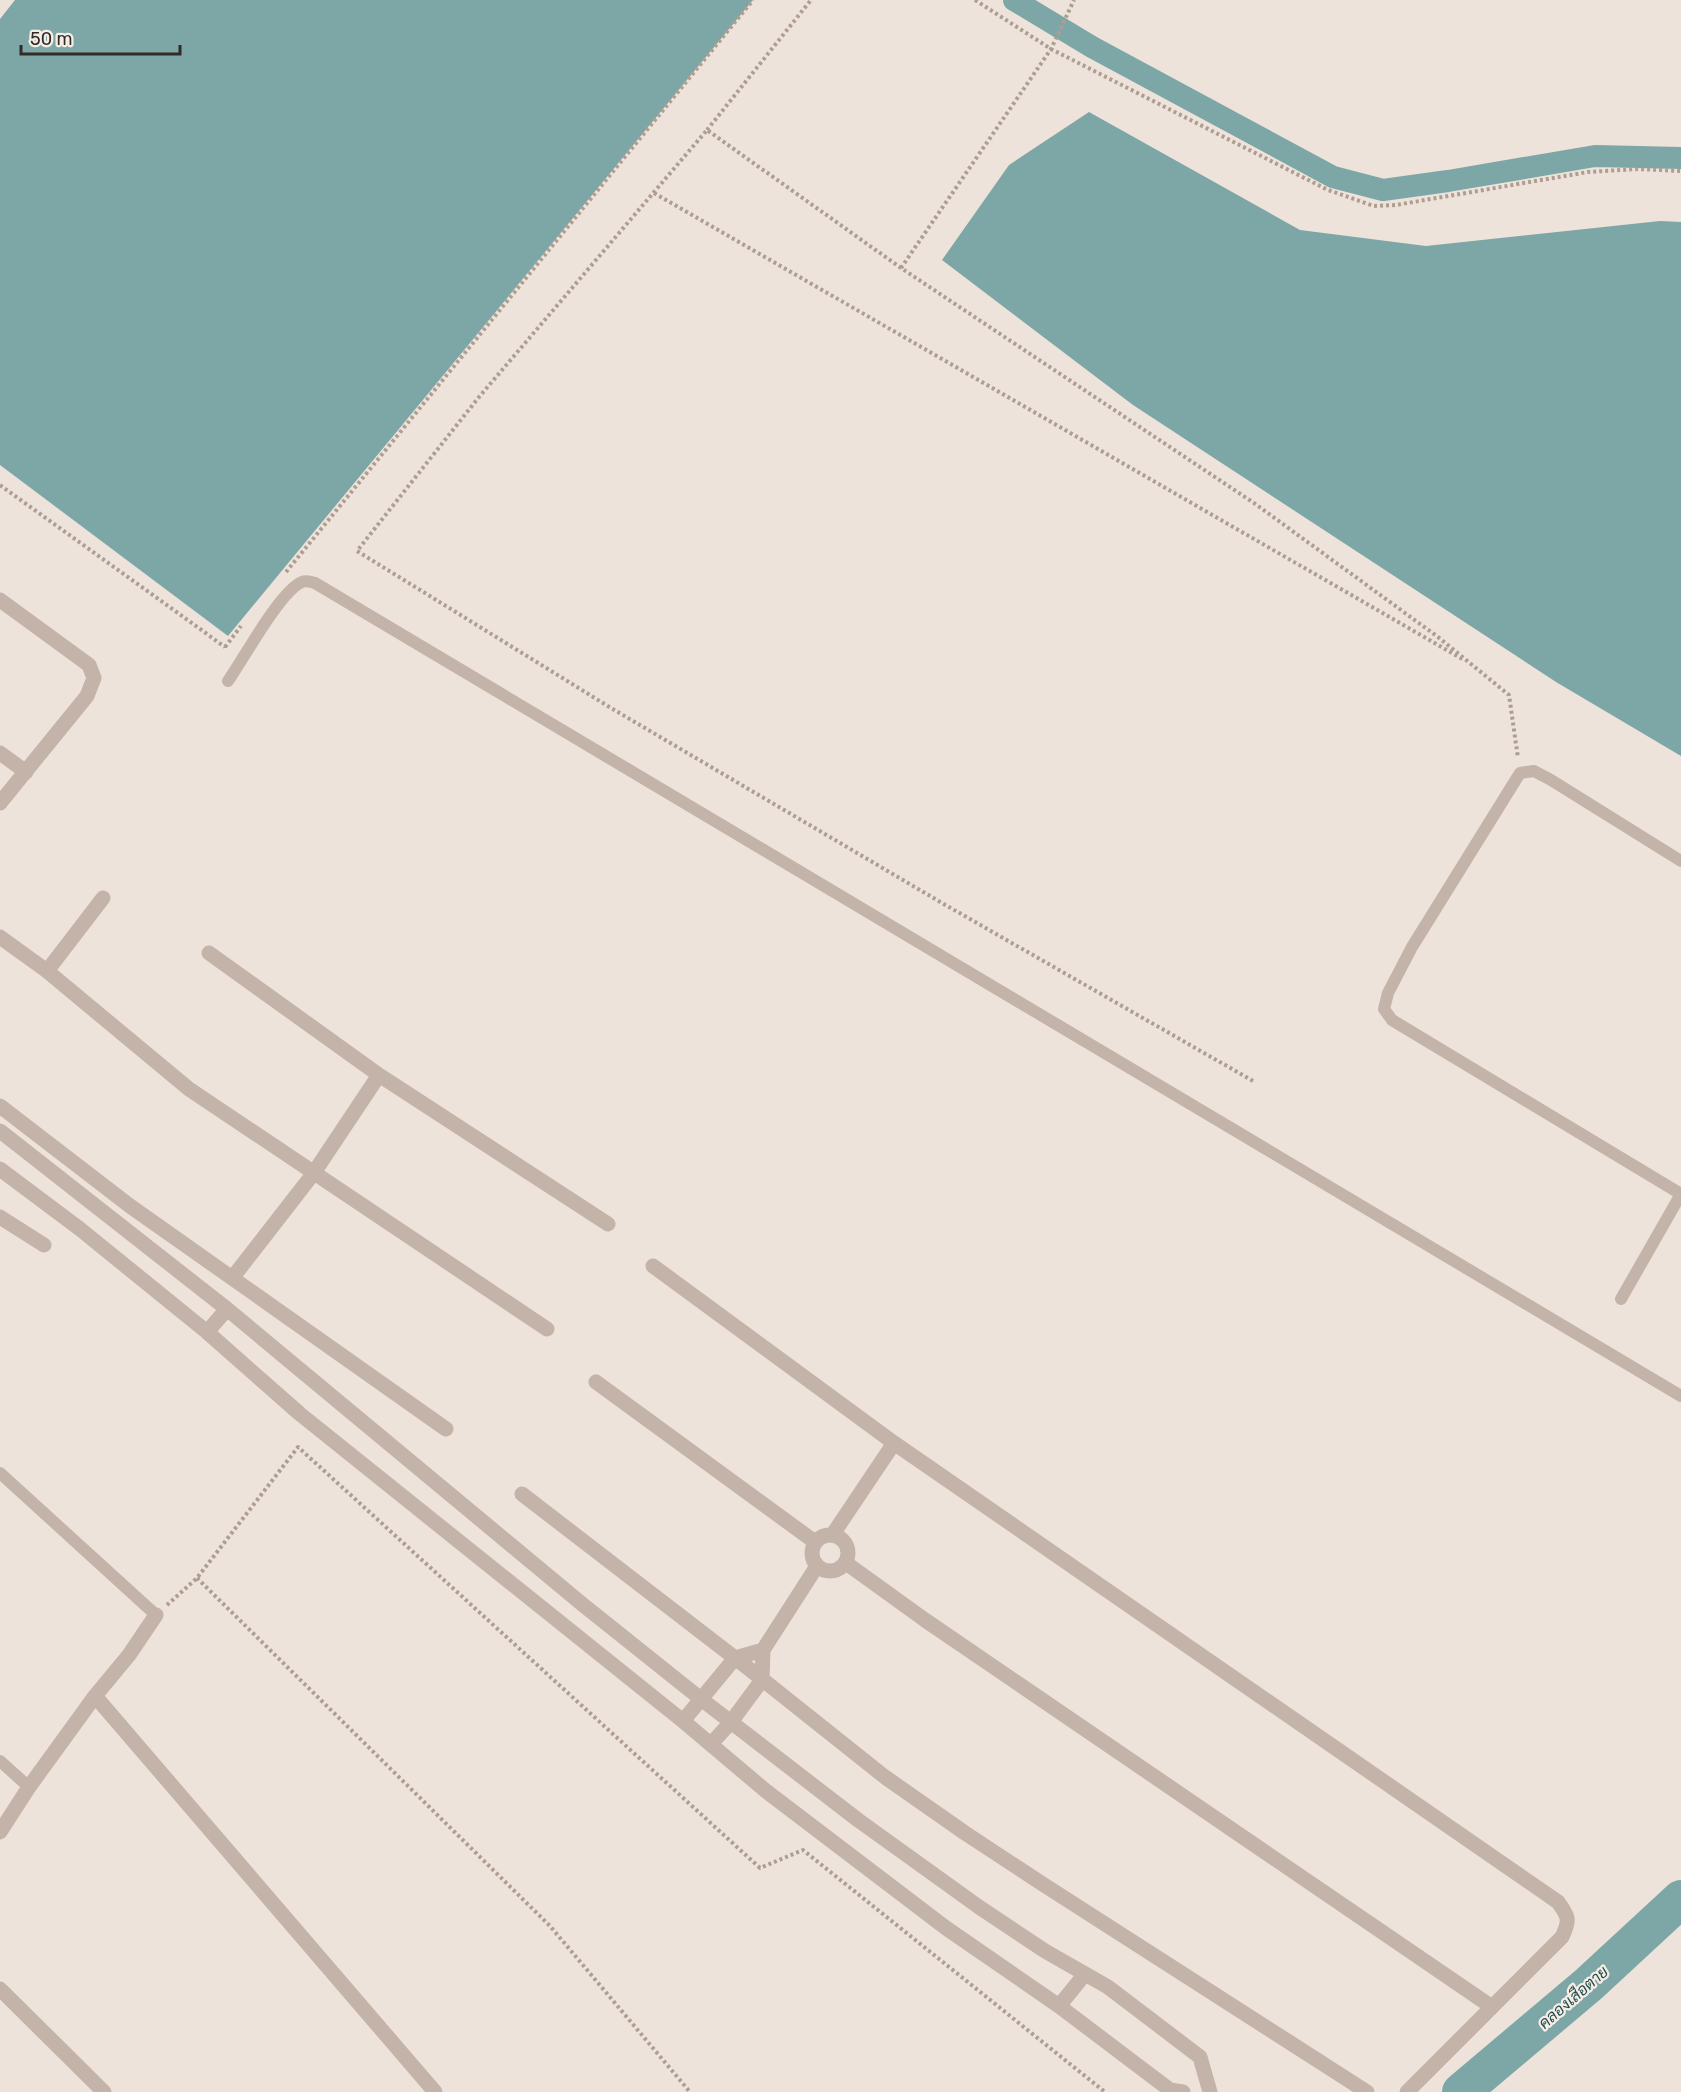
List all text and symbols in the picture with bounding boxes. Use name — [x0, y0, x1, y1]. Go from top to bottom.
scale bar — [21, 18, 180, 56]
text: 50 m — [30, 28, 73, 50]
water label: คลองเสือตาย — [1533, 1961, 1612, 2033]

